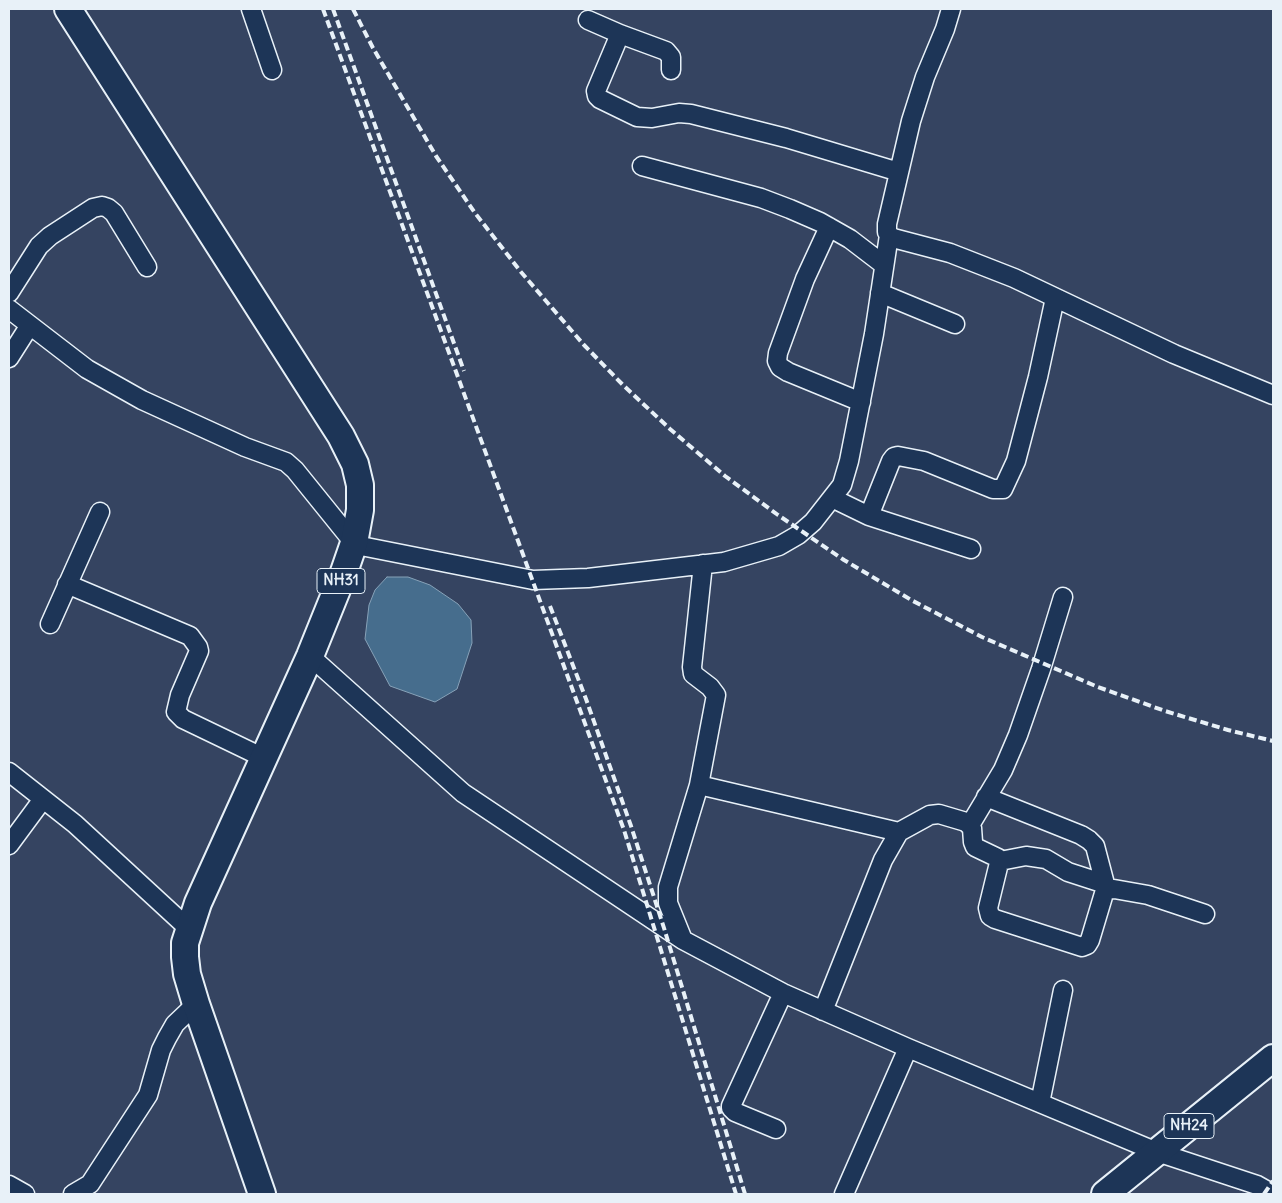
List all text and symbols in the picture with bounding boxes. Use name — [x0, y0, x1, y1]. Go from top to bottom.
road number: NH31 — [317, 568, 365, 594]
road number: NH24 — [1164, 1114, 1214, 1138]

